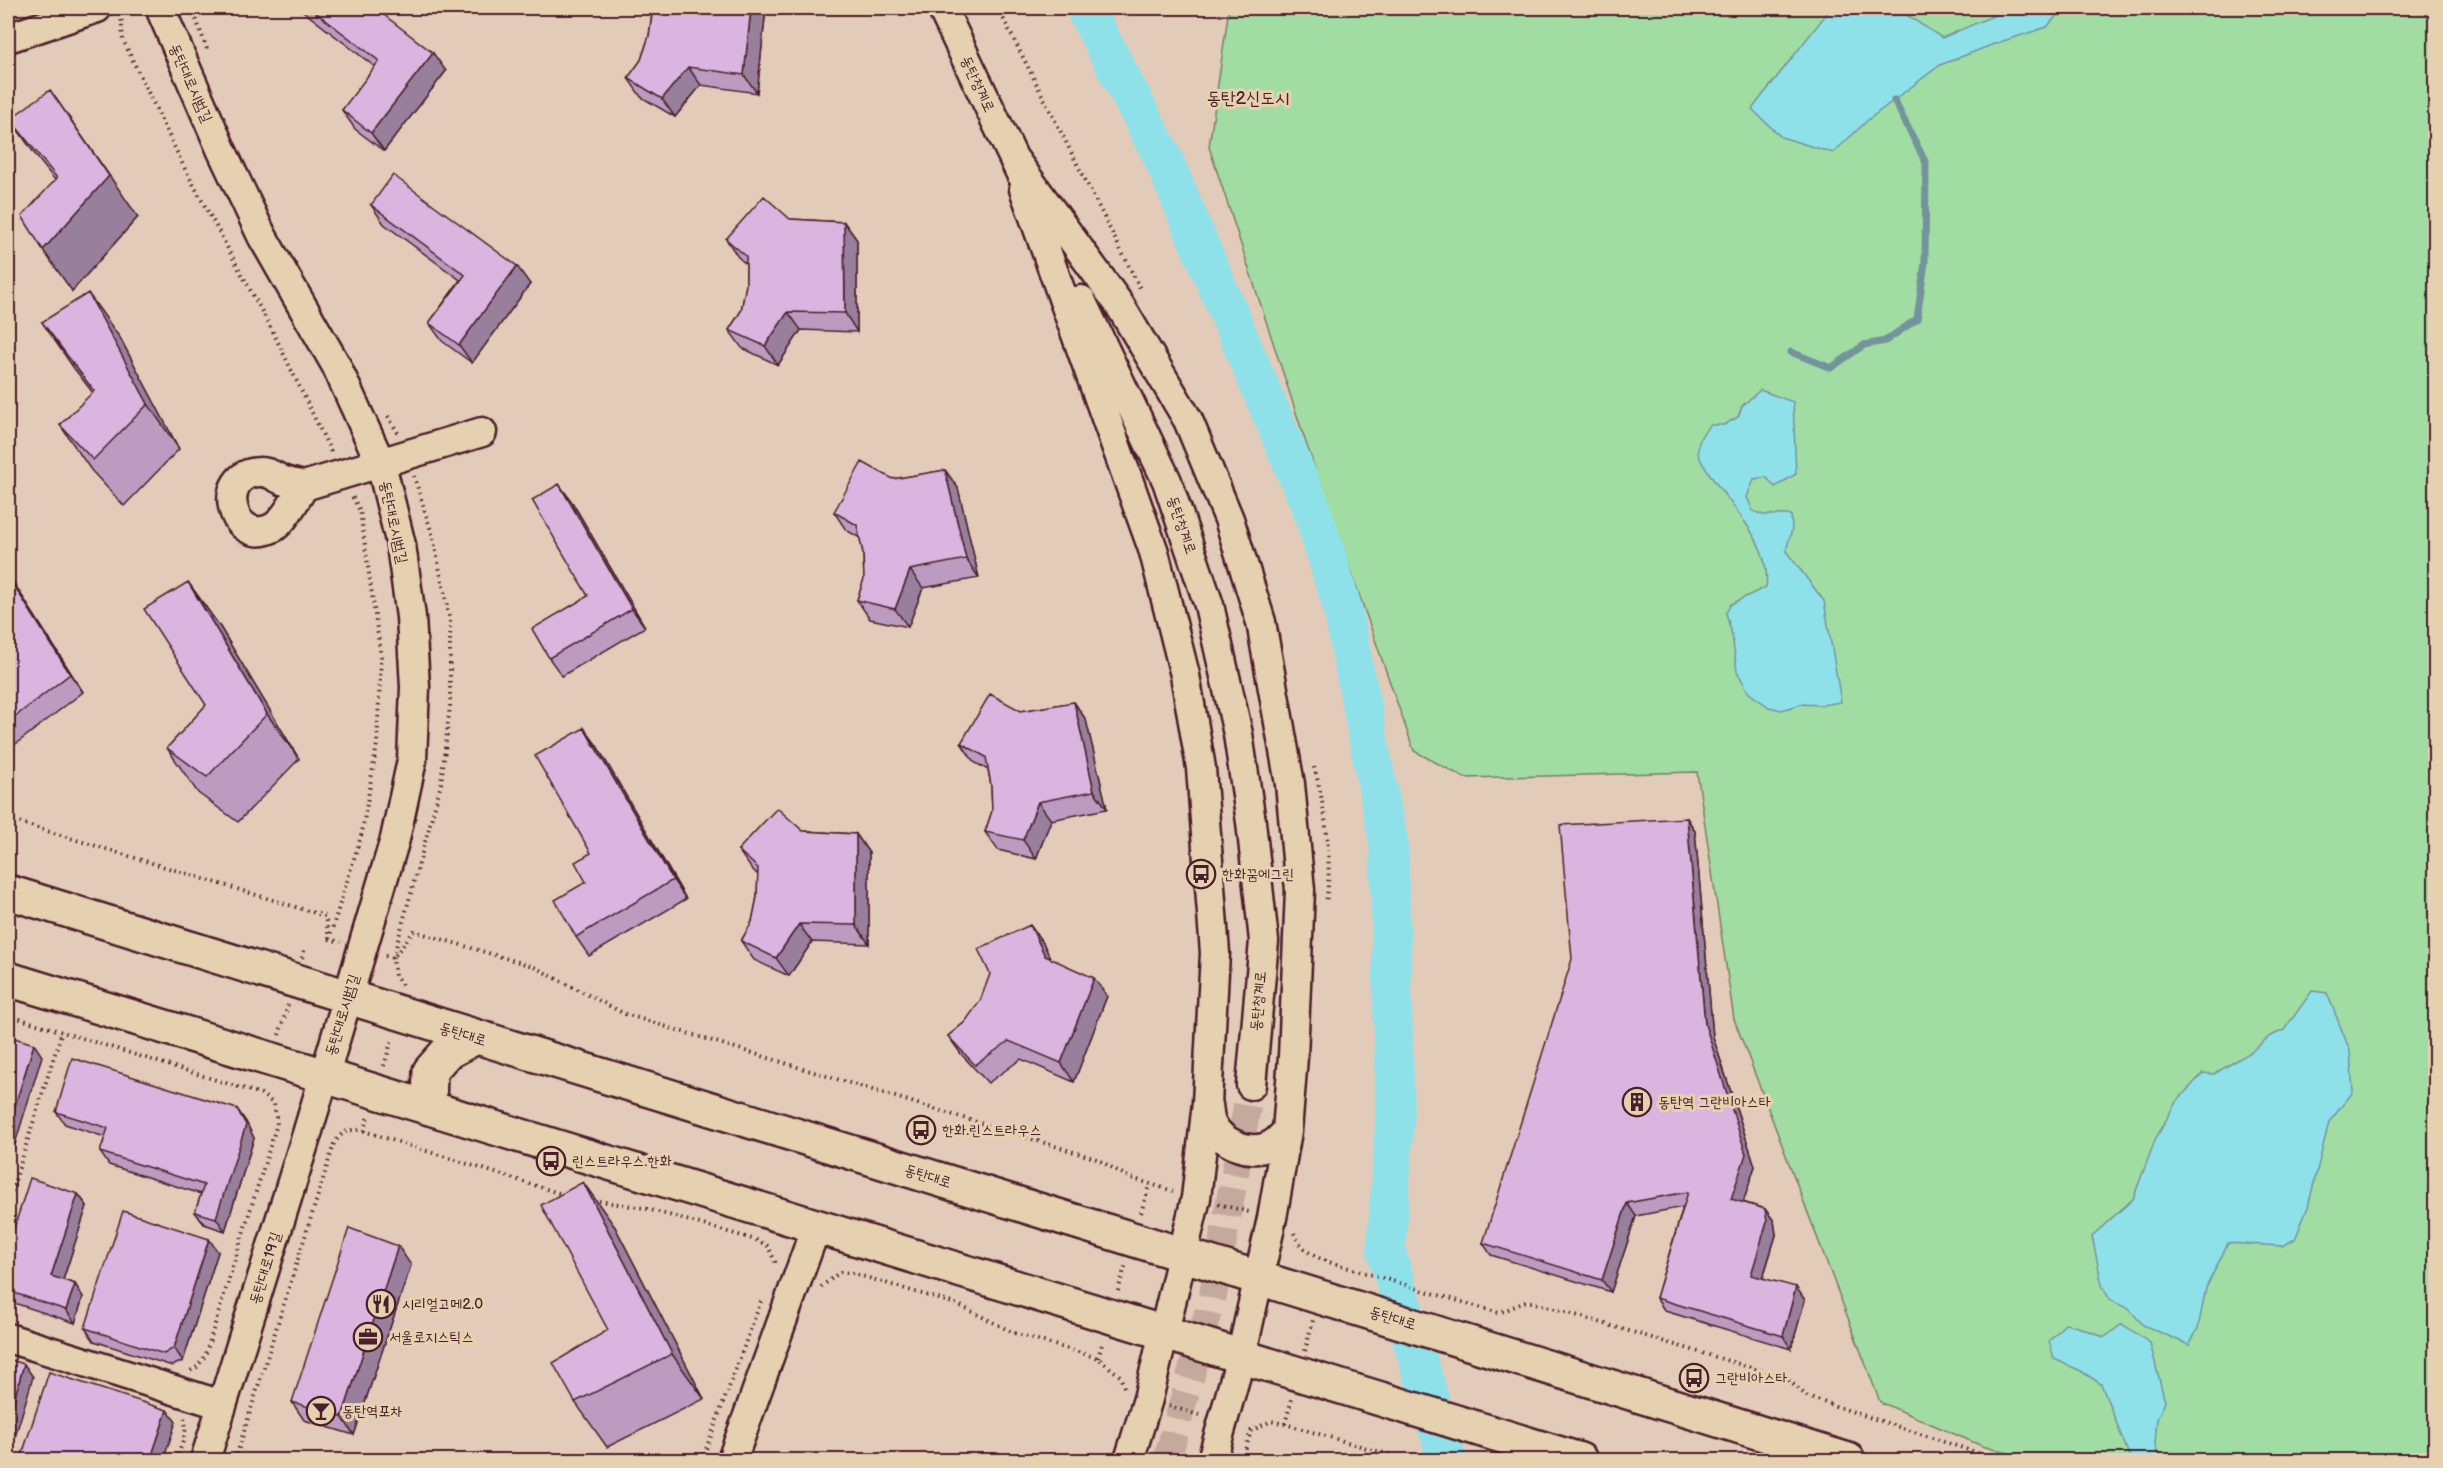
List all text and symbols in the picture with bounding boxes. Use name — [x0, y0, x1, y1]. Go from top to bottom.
street label: 동탄대로시범길 — [165, 41, 216, 126]
street label: 동탄청계로 — [956, 53, 999, 116]
district label: 동탄2신도시 — [1206, 88, 1290, 109]
street label: 동탄대로시범길 — [375, 479, 412, 565]
street label: 동탄청계로 — [1163, 494, 1200, 557]
bus stop icon: 한화꿈에그린 — [1185, 858, 1217, 890]
place label: 한화꿈에그린 — [1222, 865, 1294, 884]
street label: 동탄청계로 — [1246, 970, 1271, 1032]
street label: 동탄대로시범길 — [321, 972, 364, 1058]
street label: 동탄대로 — [437, 1018, 489, 1051]
building icon: 동탄역 그란비아스타 — [1621, 1086, 1653, 1118]
place label: 동탄역 그란비아스타 — [1658, 1093, 1771, 1112]
bus stop icon: 한화.린스트라우스 — [905, 1114, 937, 1146]
place label: 한화.린스트라우스 — [942, 1121, 1042, 1140]
bus stop icon: 린스트라우스.한화 — [535, 1145, 567, 1177]
place label: 린스트라우스.한화 — [572, 1152, 672, 1171]
street label: 동탄대로 — [902, 1160, 954, 1193]
street label: 동탄대로19길 — [245, 1230, 286, 1307]
restaurant icon: 시리얼고메2.0 — [365, 1288, 397, 1320]
place label: 시리얼고메2.0 — [402, 1295, 483, 1314]
street label: 동탄대로 — [1367, 1302, 1419, 1335]
office icon: 서울로지스틱스 — [352, 1321, 384, 1353]
place label: 서울로지스틱스 — [389, 1328, 474, 1347]
bus stop icon: 그란비아스타 — [1678, 1362, 1710, 1394]
place label: 그란비아스타 — [1715, 1369, 1787, 1388]
bar icon: 동탄역포차 — [305, 1395, 337, 1427]
place label: 동탄역포차 — [342, 1402, 402, 1421]

